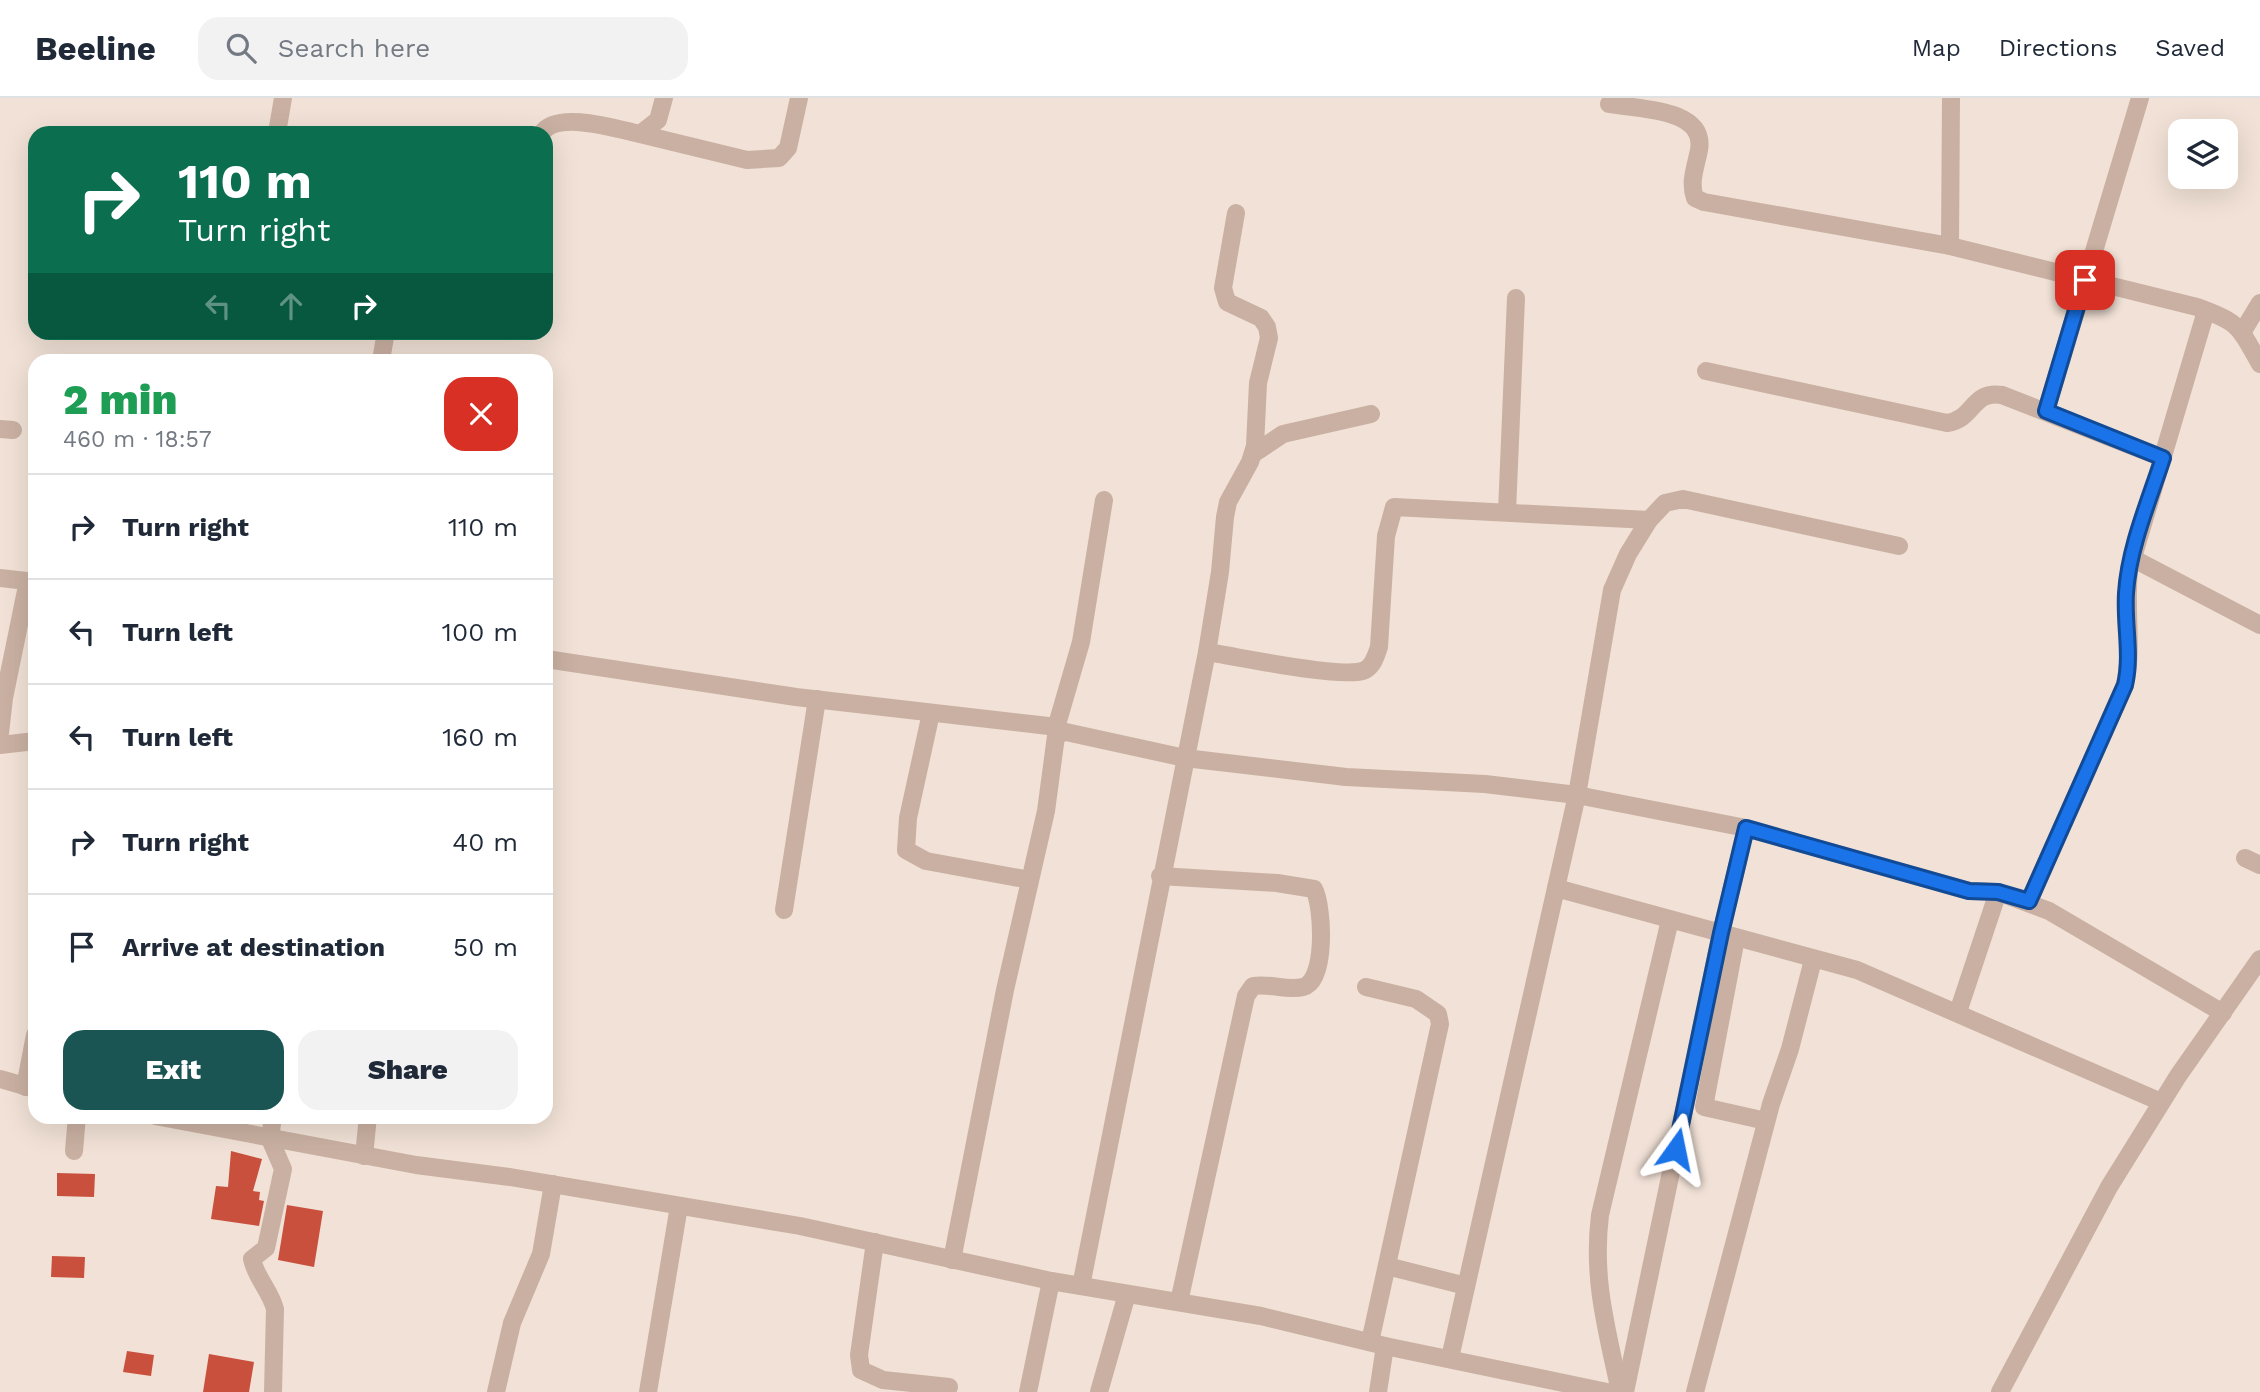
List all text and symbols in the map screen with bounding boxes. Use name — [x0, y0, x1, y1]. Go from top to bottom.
search box — [198, 17, 688, 80]
text: Beeline — [35, 29, 156, 68]
icon: search — [222, 29, 260, 67]
text: Search here — [278, 33, 430, 63]
text: Map — [1912, 34, 1961, 62]
text: Directions — [1999, 34, 2117, 62]
text: Saved — [2155, 34, 2225, 62]
map controls — [2168, 119, 2238, 189]
button: layers — [2168, 119, 2238, 189]
text: 110 m — [178, 152, 312, 210]
icon: right — [63, 154, 154, 245]
text: Turn right — [178, 211, 330, 249]
pin — [2055, 250, 2115, 310]
icon: arrive — [2066, 261, 2104, 299]
icon: left — [199, 287, 237, 325]
icon: ahead — [272, 287, 310, 325]
icon: right — [345, 287, 383, 325]
text: 2 min — [63, 375, 177, 424]
button: close — [444, 377, 518, 451]
text: 460 m · 18:57 — [63, 426, 212, 453]
icon: right — [63, 508, 101, 546]
text: Turn right — [122, 512, 249, 542]
text: 110 m — [448, 512, 518, 542]
icon: left — [63, 613, 101, 651]
text: Turn left — [122, 617, 233, 647]
text: 100 m — [442, 617, 518, 647]
icon: left — [63, 718, 101, 756]
text: Turn left — [122, 722, 233, 752]
text: 160 m — [442, 722, 518, 752]
icon: right — [63, 823, 101, 861]
text: Turn right — [122, 827, 249, 857]
text: 40 m — [452, 827, 518, 857]
icon: arrive — [63, 928, 101, 966]
text: Arrive at destination — [122, 932, 385, 962]
text: 50 m — [453, 932, 518, 962]
button: Exit — [63, 1030, 284, 1110]
button: Share — [298, 1030, 518, 1110]
position arrow — [1639, 1112, 1713, 1186]

